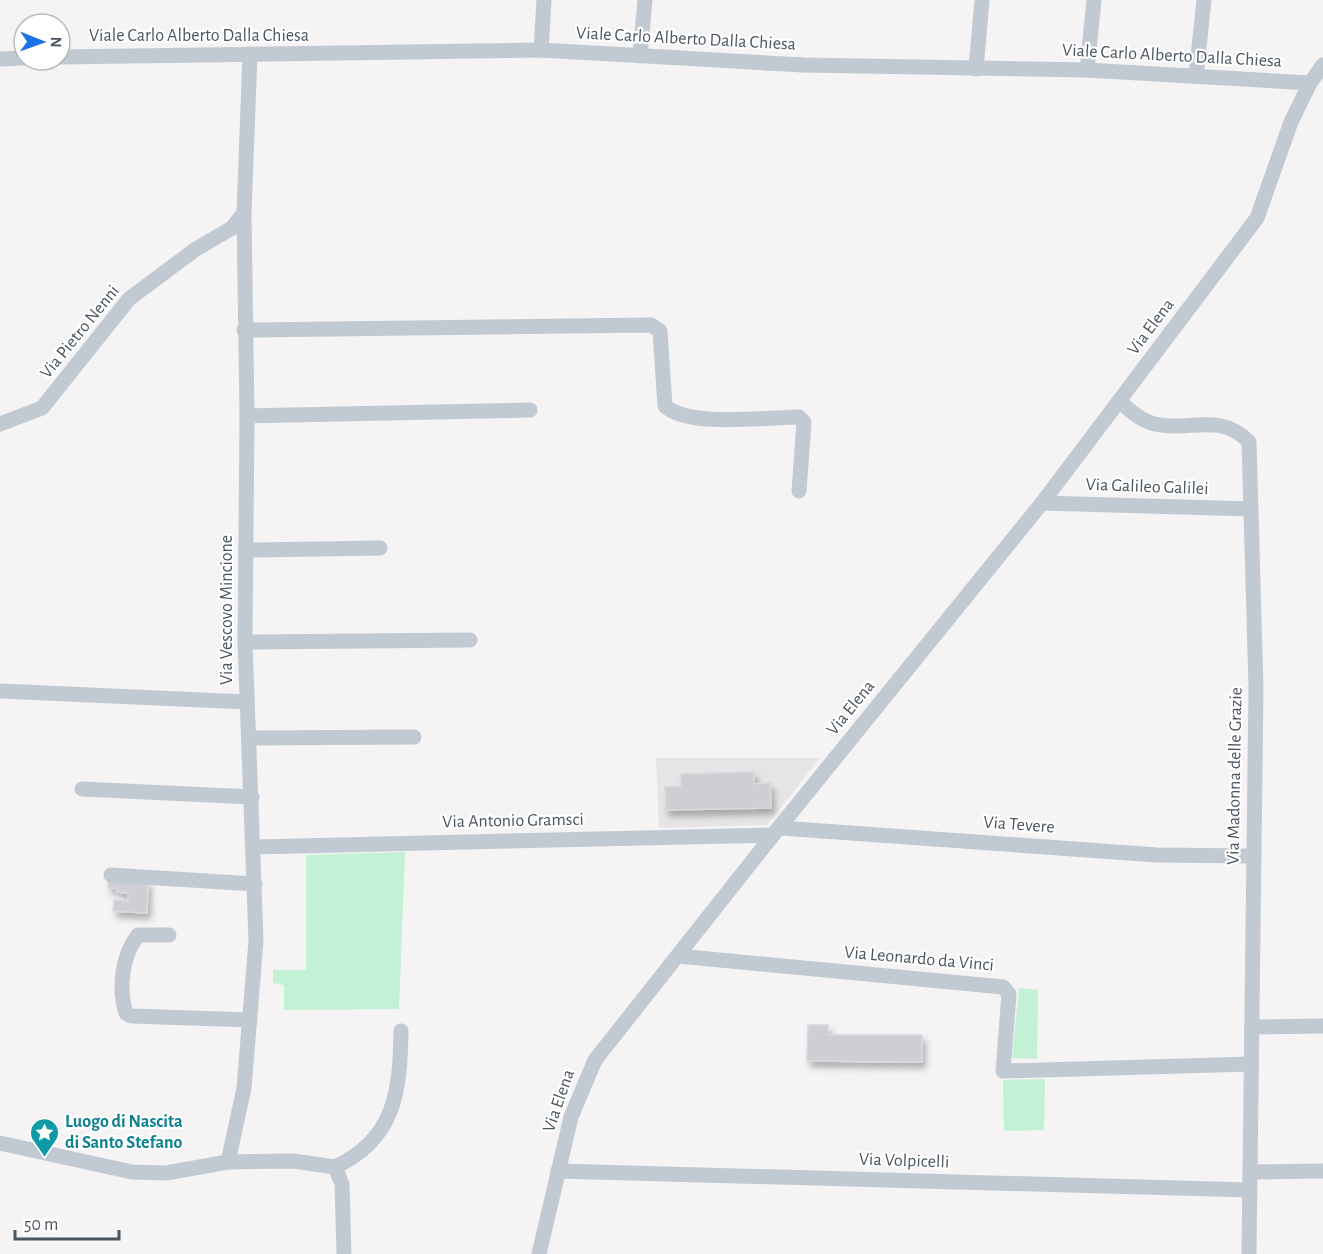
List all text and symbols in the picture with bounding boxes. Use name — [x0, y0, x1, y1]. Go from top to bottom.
north arrow — [12, 12, 72, 72]
street label: Viale Carlo Alberto Dalla Chiesa — [576, 24, 796, 54]
street label: Viale Carlo Alberto Dalla Chiesa — [89, 27, 309, 45]
text: N — [48, 37, 64, 48]
street label: Viale Carlo Alberto Dalla Chiesa — [1062, 41, 1282, 71]
street label: Via Pietro Nenni — [37, 282, 123, 382]
street label: Via Elena — [1124, 296, 1178, 358]
street label: Via Galileo Galilei — [1085, 476, 1209, 498]
street label: Via Vescovo Mincione — [218, 535, 236, 685]
street label: Via Elena — [824, 677, 878, 739]
street label: Via Madonna delle Grazie — [1224, 687, 1246, 865]
street label: Via Antonio Gramsci — [442, 811, 584, 831]
street label: Via Tevere — [983, 814, 1055, 836]
street label: Via Leonardo da Vinci — [843, 943, 995, 975]
street label: Via Elena — [540, 1067, 578, 1135]
place label: Luogo di Nascita di Santo Stefano — [65, 1113, 183, 1152]
place icon: Luogo di Nascita di Santo Stefano — [28, 1116, 60, 1158]
street label: Via Volpicelli — [858, 1150, 950, 1172]
scale bar — [15, 1203, 118, 1241]
text: 50 m — [24, 1216, 58, 1234]

